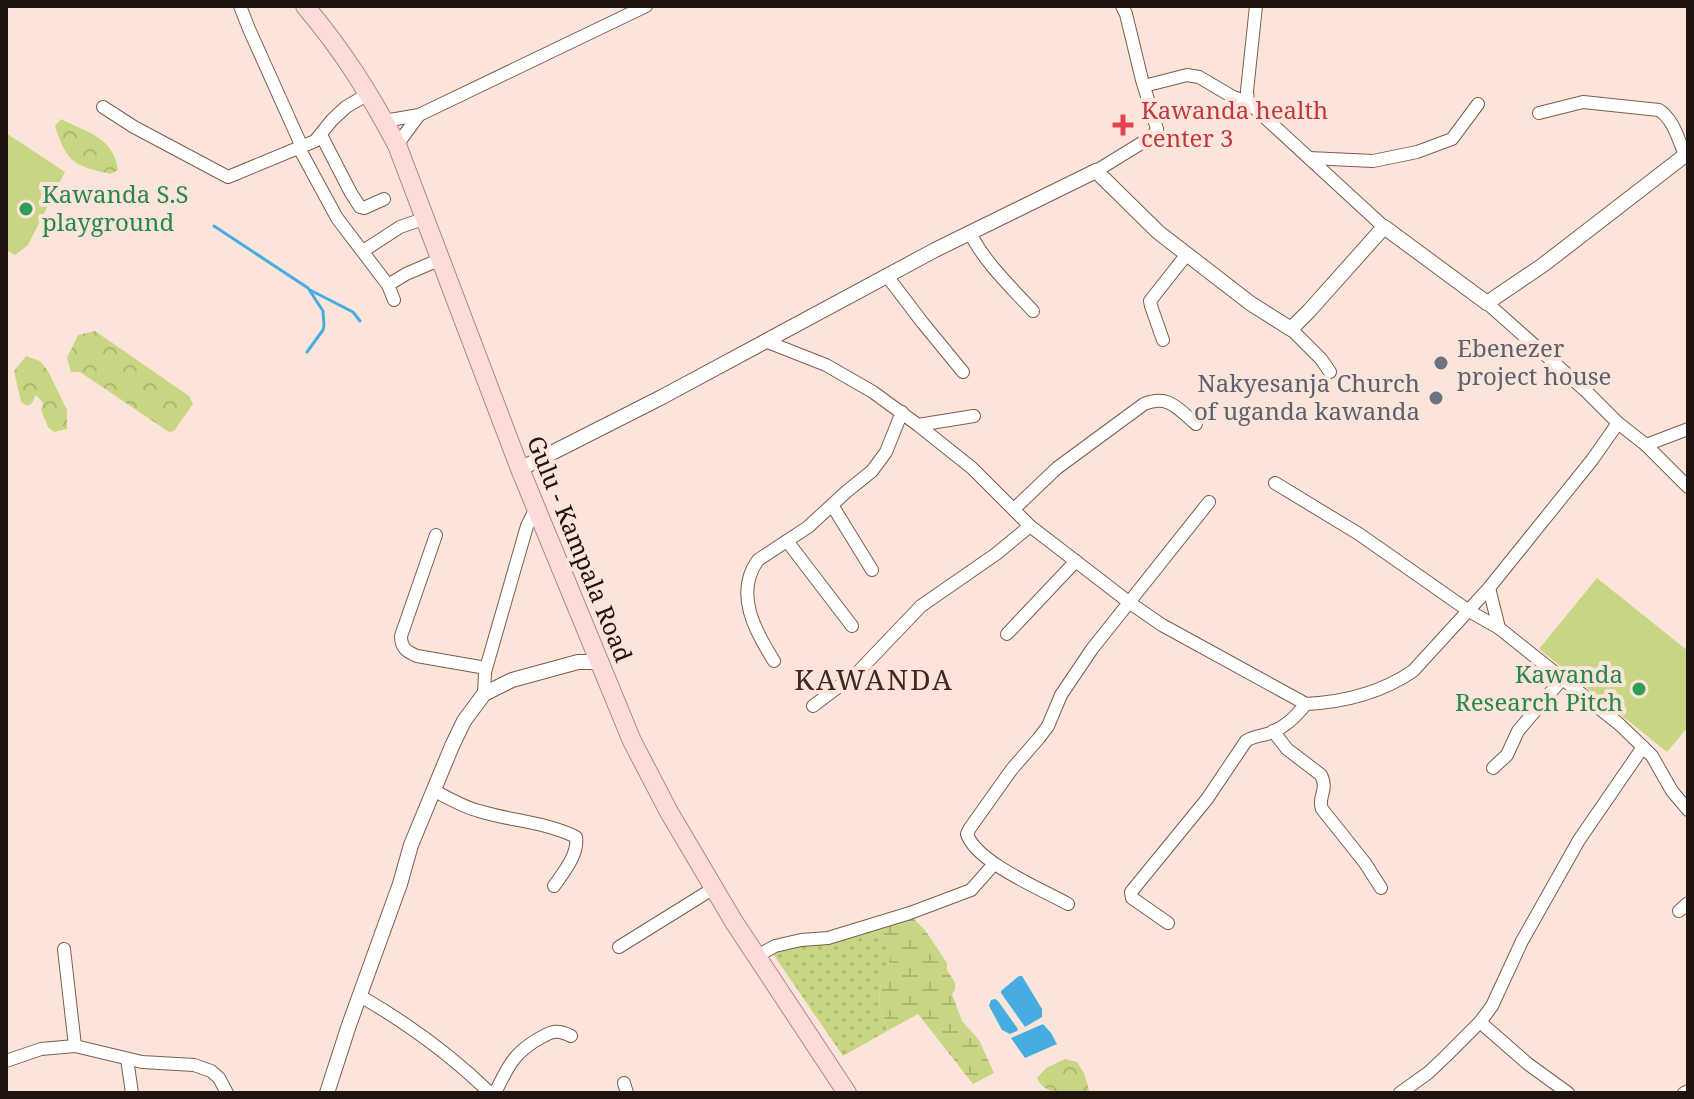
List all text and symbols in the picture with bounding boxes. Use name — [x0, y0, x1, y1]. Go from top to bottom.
place label: Kawanda health center 3 — [1141, 93, 1328, 154]
marker: Kawanda health center 3 — [1112, 114, 1134, 136]
place label: Kawanda S.S playground — [42, 177, 189, 238]
marker: Kawanda S.S playground — [17, 200, 35, 218]
place label: Ebenezer project house — [1457, 331, 1611, 392]
marker: Ebenezer project house — [1432, 354, 1450, 372]
place label: Nakyesanja Church of uganda kawanda — [1194, 366, 1420, 427]
marker: Nakyesanja Church of uganda kawanda — [1427, 389, 1445, 407]
street label: Gulu - Kampala Road — [520, 430, 641, 667]
place label: Kawanda Research Pitch — [1455, 657, 1623, 718]
district label: KAWANDA — [794, 660, 954, 698]
marker: Kawanda Research Pitch — [1630, 680, 1648, 698]

